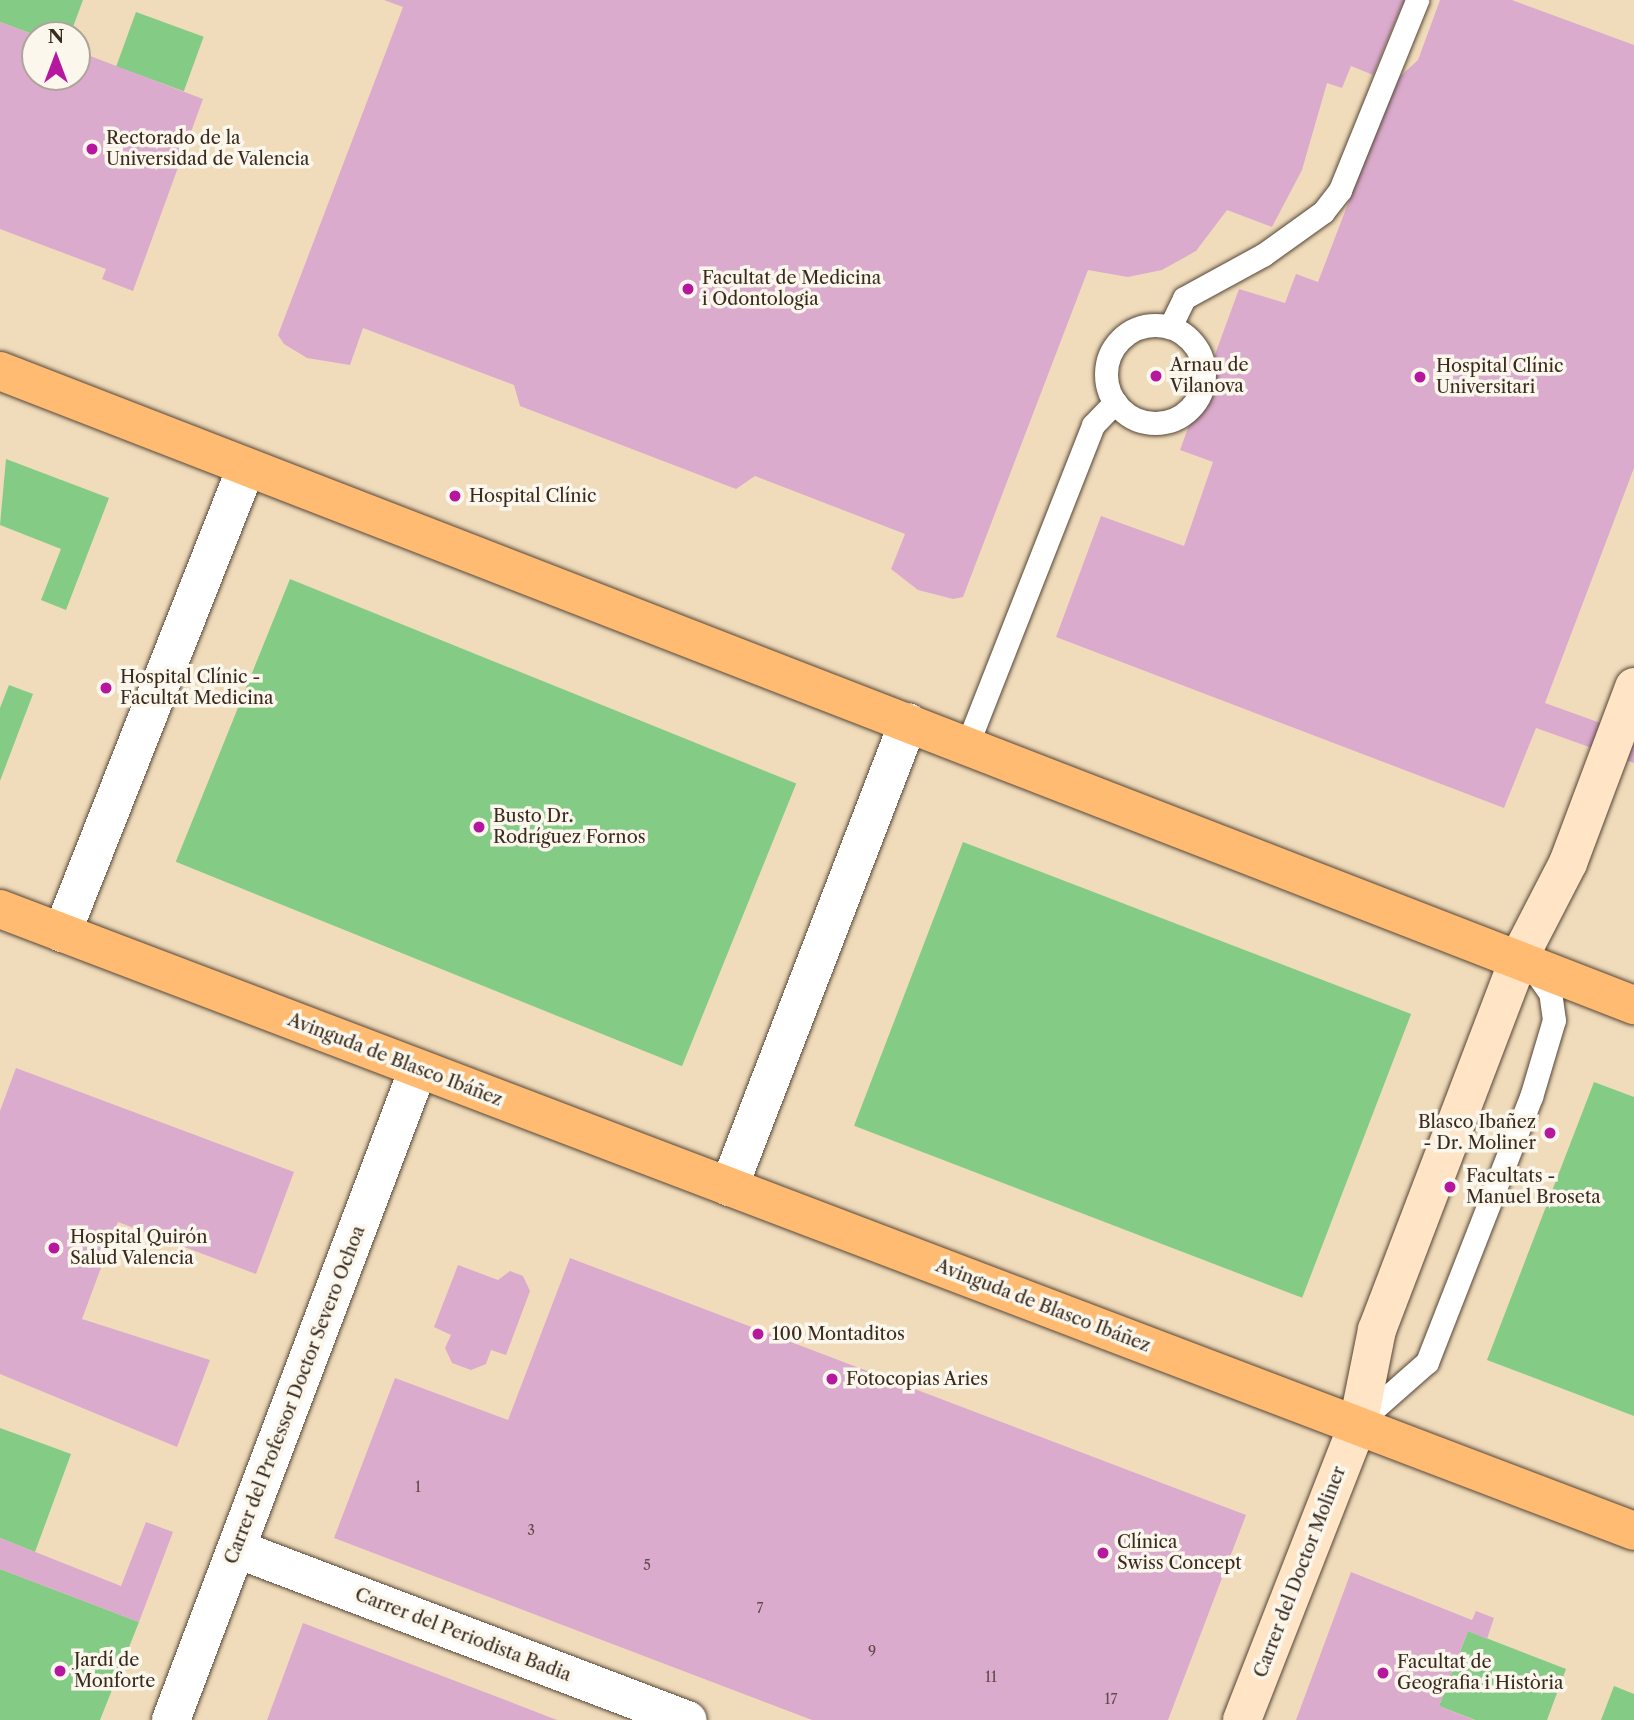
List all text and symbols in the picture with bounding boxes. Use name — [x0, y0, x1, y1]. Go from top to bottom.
north arrow — [21, 21, 91, 91]
text: N — [48, 25, 64, 48]
place label: Rectorado de la Universidad de Valencia — [106, 128, 310, 170]
marker: Rectorado de la Universidad de Valencia — [84, 141, 100, 157]
place label: Facultat de Medicina i Odontologia — [702, 268, 881, 310]
marker: Facultat de Medicina i Odontologia — [680, 281, 696, 297]
place label: Arnau de Vilanova — [1170, 355, 1249, 398]
place label: Hospital Clínic Universitari — [1436, 356, 1563, 398]
marker: Hospital Clínic Universitari — [1410, 367, 1430, 387]
marker: Arnau de Vilanova — [1148, 368, 1164, 384]
place label: Hospital Clínic — [469, 485, 596, 507]
marker: Hospital Clínic — [447, 488, 463, 504]
place label: Hospital Clínic - Facultat Medicina — [120, 667, 273, 710]
marker: Hospital Clínic - Facultat Medicina — [98, 680, 114, 696]
place label: Busto Dr. Rodríguez Fornos — [493, 806, 646, 848]
marker: Busto Dr. Rodríguez Fornos — [471, 819, 487, 835]
street label: Avinguda de Blasco Ibáñez — [285, 1009, 505, 1111]
place label: Blasco Ibañez - Dr. Moliner — [1418, 1112, 1536, 1154]
marker: Blasco Ibañez - Dr. Moliner — [1542, 1125, 1558, 1141]
place label: Facultats - Manuel Broseta — [1466, 1166, 1601, 1208]
marker: Facultats - Manuel Broseta — [1440, 1177, 1460, 1197]
street label: Carrer del Professor Doctor Severo Ochoa — [220, 1222, 370, 1568]
place label: Hospital Quirón Salud Valencia — [70, 1227, 208, 1270]
marker: Hospital Quirón Salud Valencia — [44, 1238, 64, 1258]
street label: Avinguda de Blasco Ibáñez — [933, 1255, 1153, 1357]
place label: 100 Montaditos — [772, 1323, 905, 1345]
marker: 100 Montaditos — [750, 1326, 766, 1342]
place label: Fotocopias Aries — [846, 1368, 989, 1390]
marker: Fotocopias Aries — [824, 1371, 840, 1387]
street label: Carrer del Doctor Moliner — [1250, 1463, 1350, 1681]
house number: 1 — [415, 1479, 421, 1495]
house number: 3 — [527, 1522, 535, 1538]
place label: Clínica Swiss Concept — [1117, 1532, 1242, 1574]
marker: Clínica Swiss Concept — [1095, 1545, 1111, 1561]
house number: 5 — [643, 1557, 651, 1573]
street label: Carrer del Periodista Badia — [352, 1584, 574, 1686]
house number: 7 — [757, 1600, 763, 1616]
house number: 9 — [868, 1643, 876, 1659]
place label: Jardí de Monforte — [74, 1650, 155, 1692]
place label: Facultat de Geografia i Història — [1397, 1652, 1564, 1694]
marker: Jardí de Monforte — [52, 1663, 68, 1679]
marker: Facultat de Geografia i Història — [1375, 1665, 1391, 1681]
house number: 11 — [985, 1669, 997, 1685]
house number: 17 — [1105, 1691, 1117, 1707]

